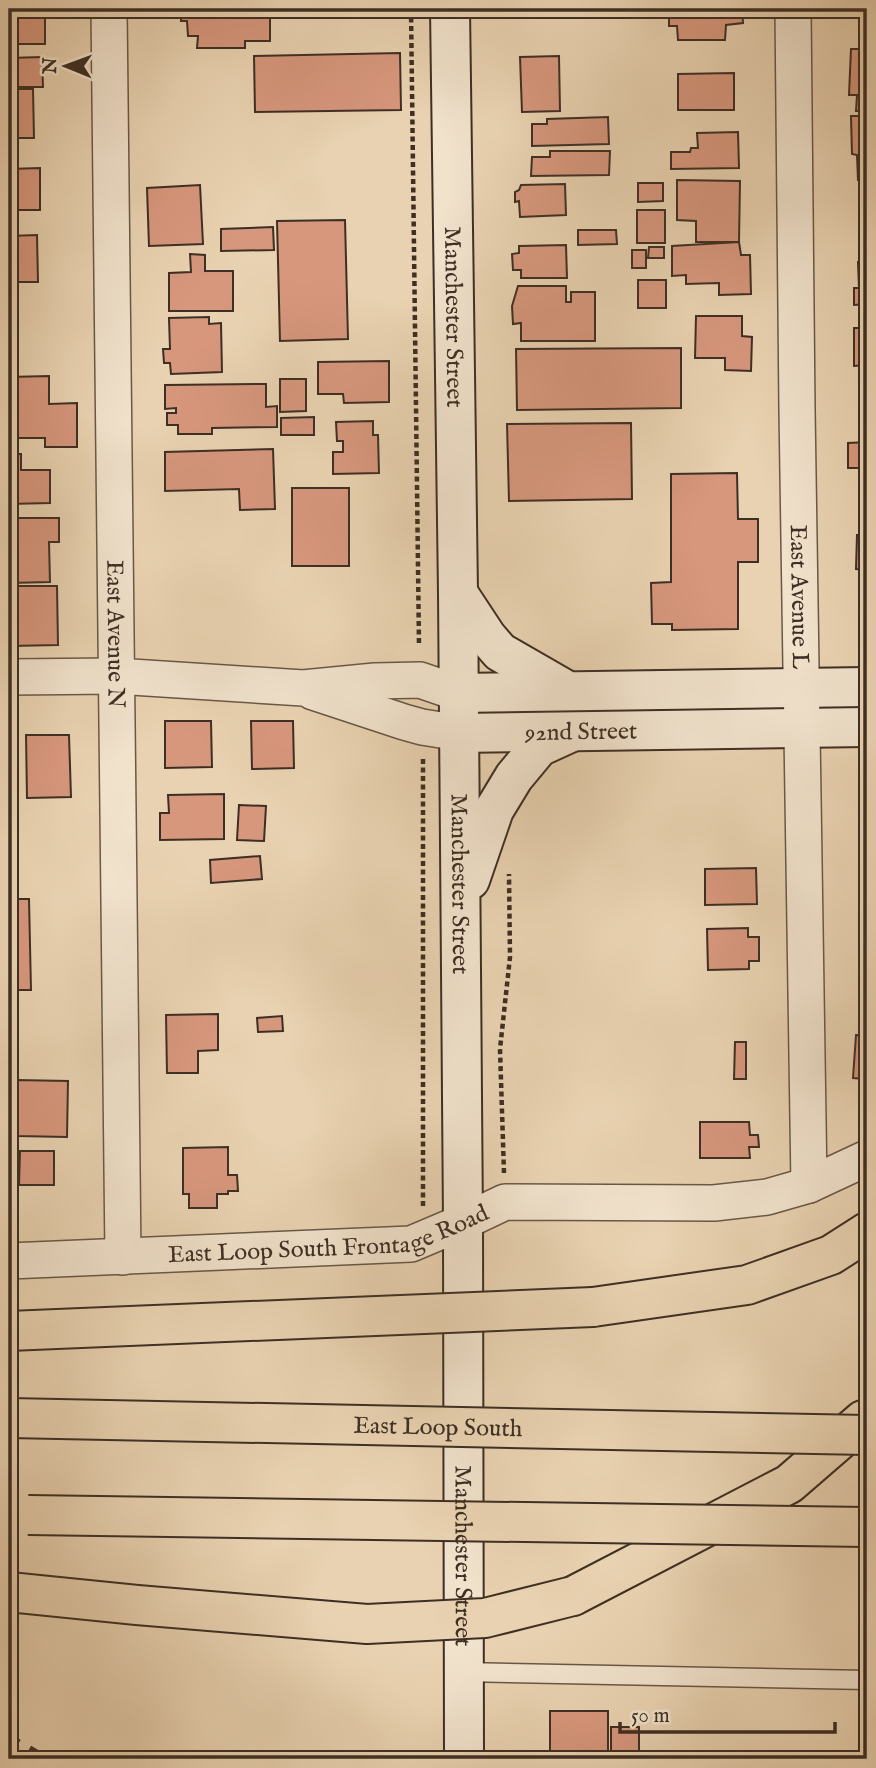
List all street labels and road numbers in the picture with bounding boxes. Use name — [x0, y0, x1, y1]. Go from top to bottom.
street label: Manchester Street — [436, 226, 469, 408]
street label: East Avenue L — [782, 524, 815, 670]
street label: East Avenue N — [98, 560, 131, 709]
street label: 92nd Street — [524, 716, 637, 749]
street label: Manchester Street — [443, 793, 475, 975]
street label: East Loop South Frontage Road — [167, 1198, 494, 1271]
street label: East Loop South — [353, 1411, 523, 1445]
street label: Manchester Street — [446, 1465, 478, 1647]

